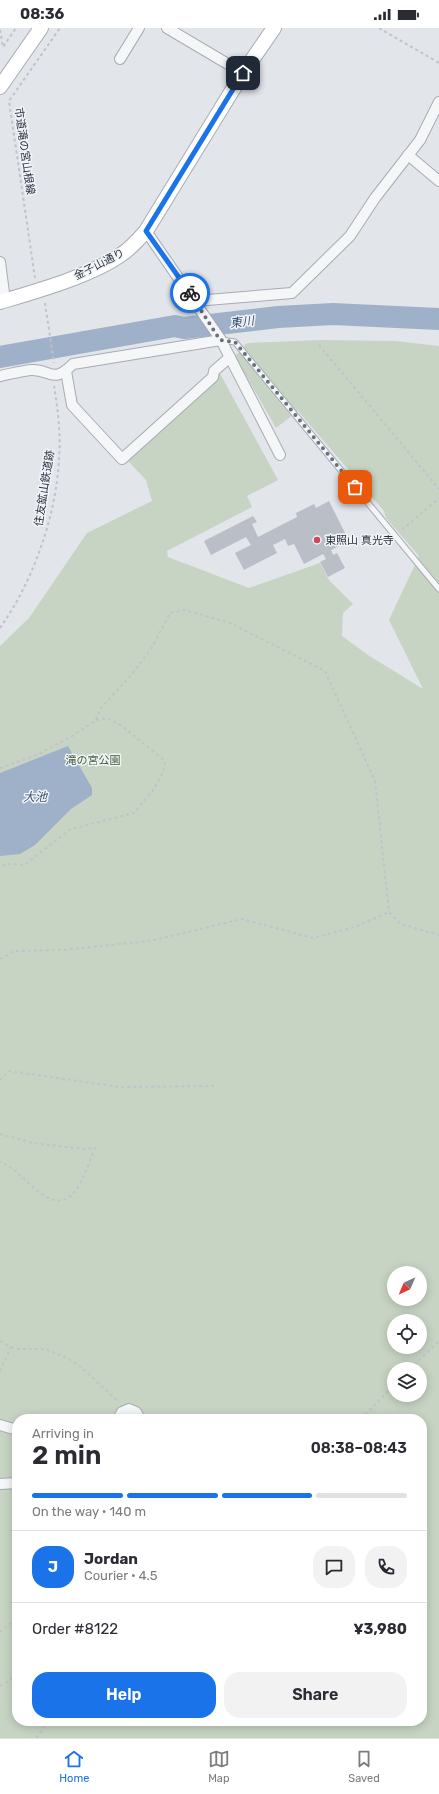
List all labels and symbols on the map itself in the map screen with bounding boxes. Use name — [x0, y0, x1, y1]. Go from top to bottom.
pin — [226, 56, 260, 90]
street label: 市道滝の宮山根線 — [12, 107, 37, 196]
street label: 金子山通り — [72, 246, 127, 283]
courier — [170, 273, 210, 313]
water label: 東川 — [229, 313, 257, 330]
street label: 住友鉱山鉄道跡 — [32, 449, 57, 527]
pin — [338, 470, 372, 504]
place label: 東照山 真光寺 — [325, 534, 394, 547]
marker: 東照山 真光寺 — [312, 535, 322, 545]
park label: 滝の宮公園 — [66, 754, 121, 767]
water label: 大池 — [23, 790, 48, 804]
north arrow — [387, 1266, 427, 1306]

